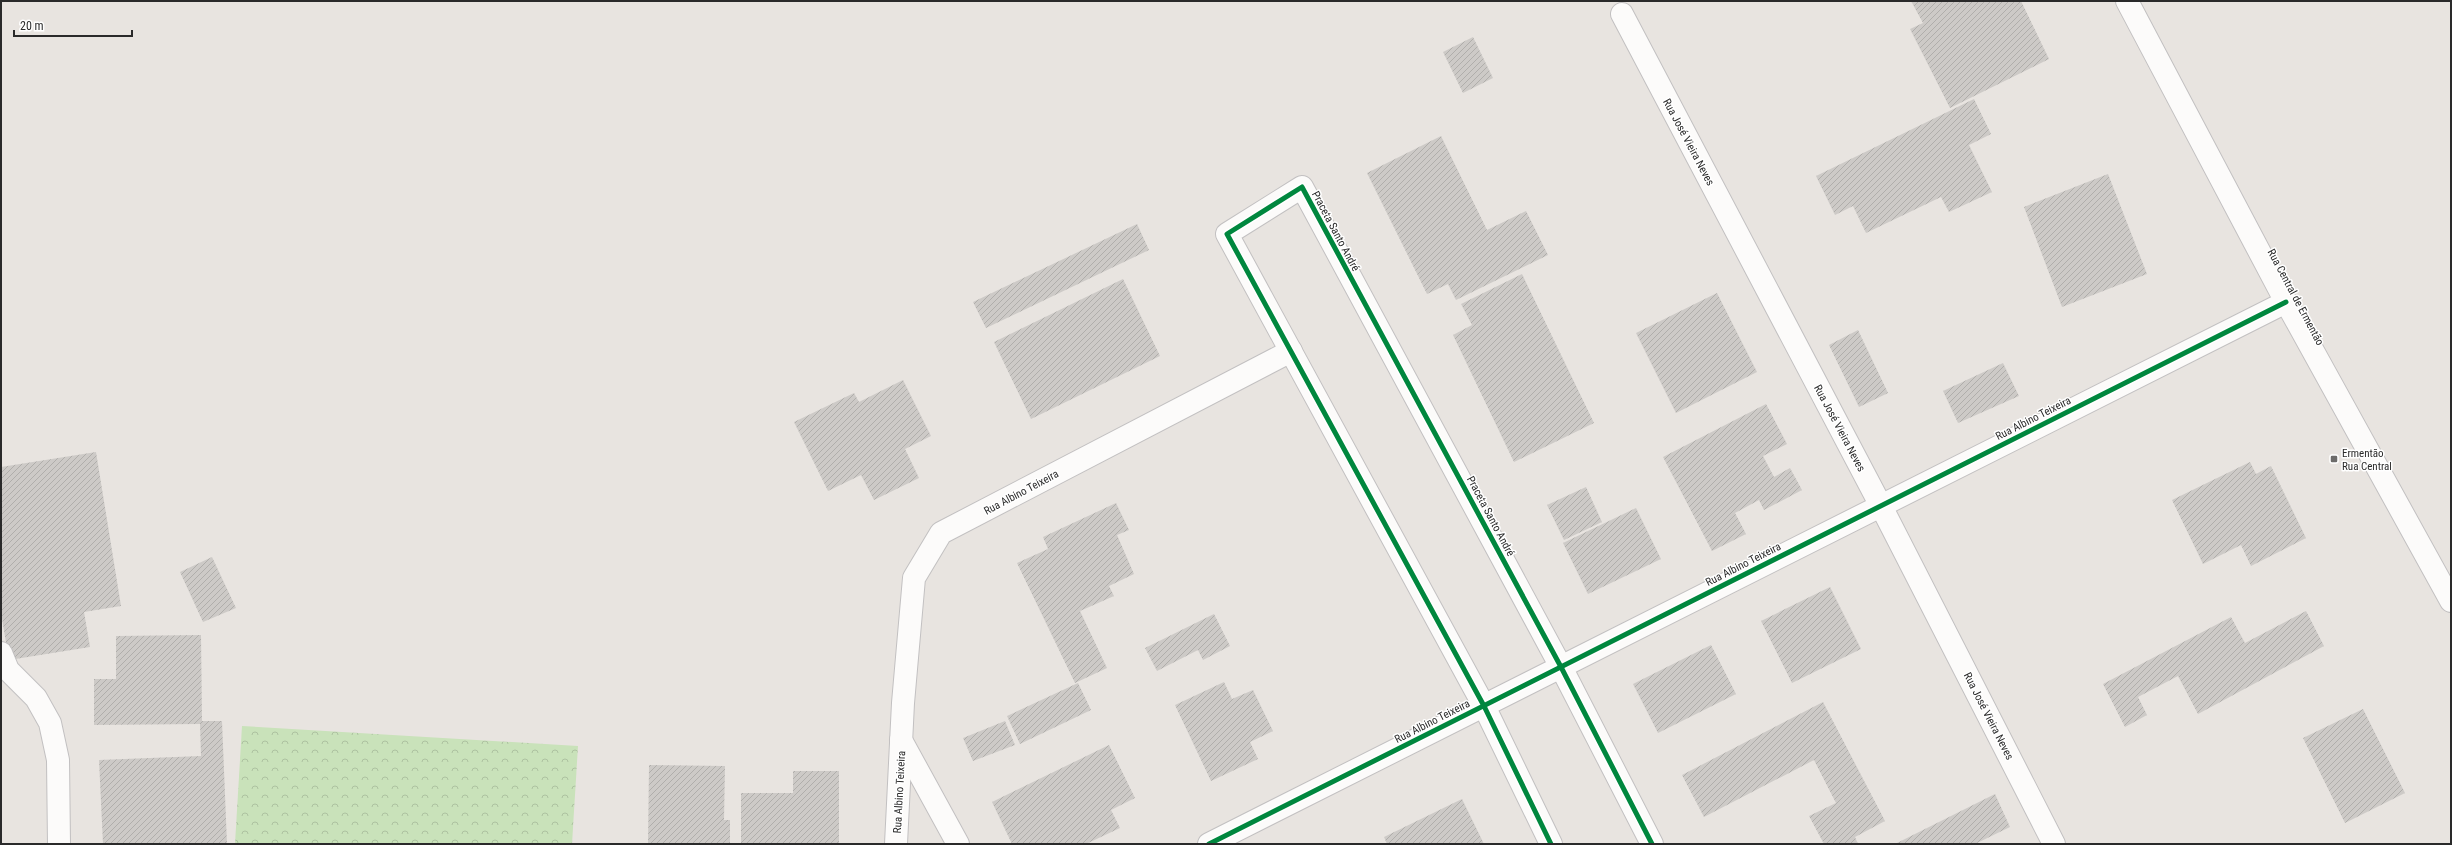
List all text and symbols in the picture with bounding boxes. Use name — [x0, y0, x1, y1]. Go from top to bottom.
scale bar — [14, 12, 132, 38]
text: 20 m — [20, 19, 44, 33]
street label: Rua José Vieira Neves — [1660, 97, 1717, 188]
street label: Praceta Santo André — [1309, 189, 1362, 274]
street label: Rua Central de Ermentão — [2265, 247, 2327, 348]
street label: Rua José Vieira Neves — [1811, 383, 1868, 474]
street label: Rua Albino Teixeira — [1993, 394, 2073, 443]
place label: Ermentão Rua Central — [2342, 447, 2392, 473]
marker: Ermentão Rua Central — [2329, 454, 2339, 464]
street label: Rua Albino Teixeira — [982, 467, 1061, 518]
street label: Praceta Santo André — [1464, 474, 1517, 559]
street label: Rua Albino Teixeira — [1703, 540, 1783, 589]
street label: Rua José Vieira Neves — [1961, 670, 2016, 762]
street label: Rua Albino Teixeira — [1392, 697, 1472, 746]
street label: Rua Albino Teixeira — [891, 750, 908, 834]

